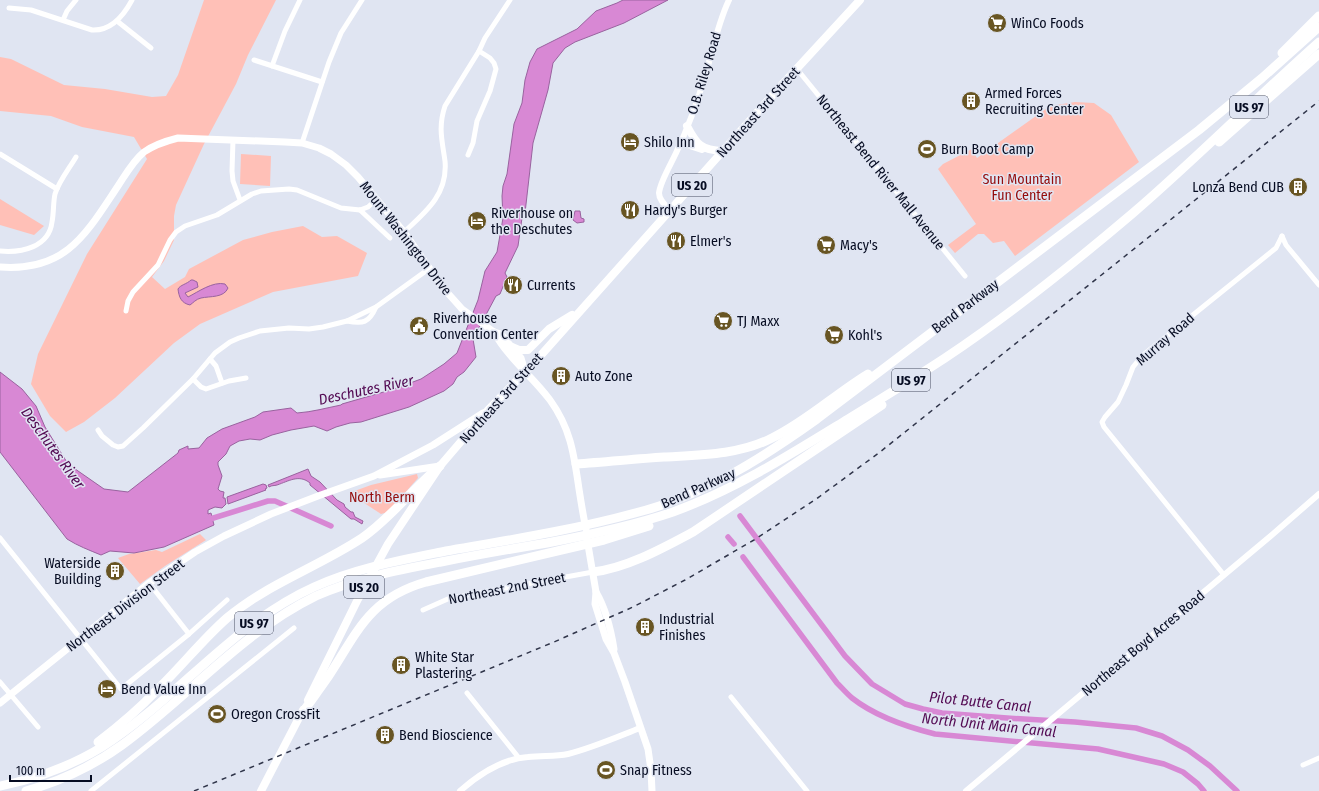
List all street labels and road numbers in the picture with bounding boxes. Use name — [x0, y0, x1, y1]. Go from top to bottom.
street label: O.B. Riley Road — [684, 30, 725, 117]
street label: Northeast 3rd Street — [713, 63, 804, 161]
street label: Northeast Bend River Mall Avenue — [813, 91, 949, 253]
road number: US 97 — [1230, 96, 1268, 118]
road number: US 20 — [672, 174, 712, 196]
street label: Mount Washington Drive — [356, 178, 455, 299]
street label: Bend Parkway — [928, 275, 1003, 337]
street label: Murray Road — [1133, 309, 1198, 369]
street label: Northeast 3rd Street — [456, 349, 547, 447]
road number: US 97 — [892, 369, 930, 391]
street label: Bend Parkway — [658, 464, 739, 512]
street label: Northeast Division Street — [63, 555, 188, 655]
street label: Northeast 2nd Street — [447, 569, 567, 608]
road number: US 20 — [344, 576, 384, 598]
street label: Northeast Boyd Acres Road — [1078, 587, 1208, 700]
road number: US 97 — [235, 612, 273, 634]

